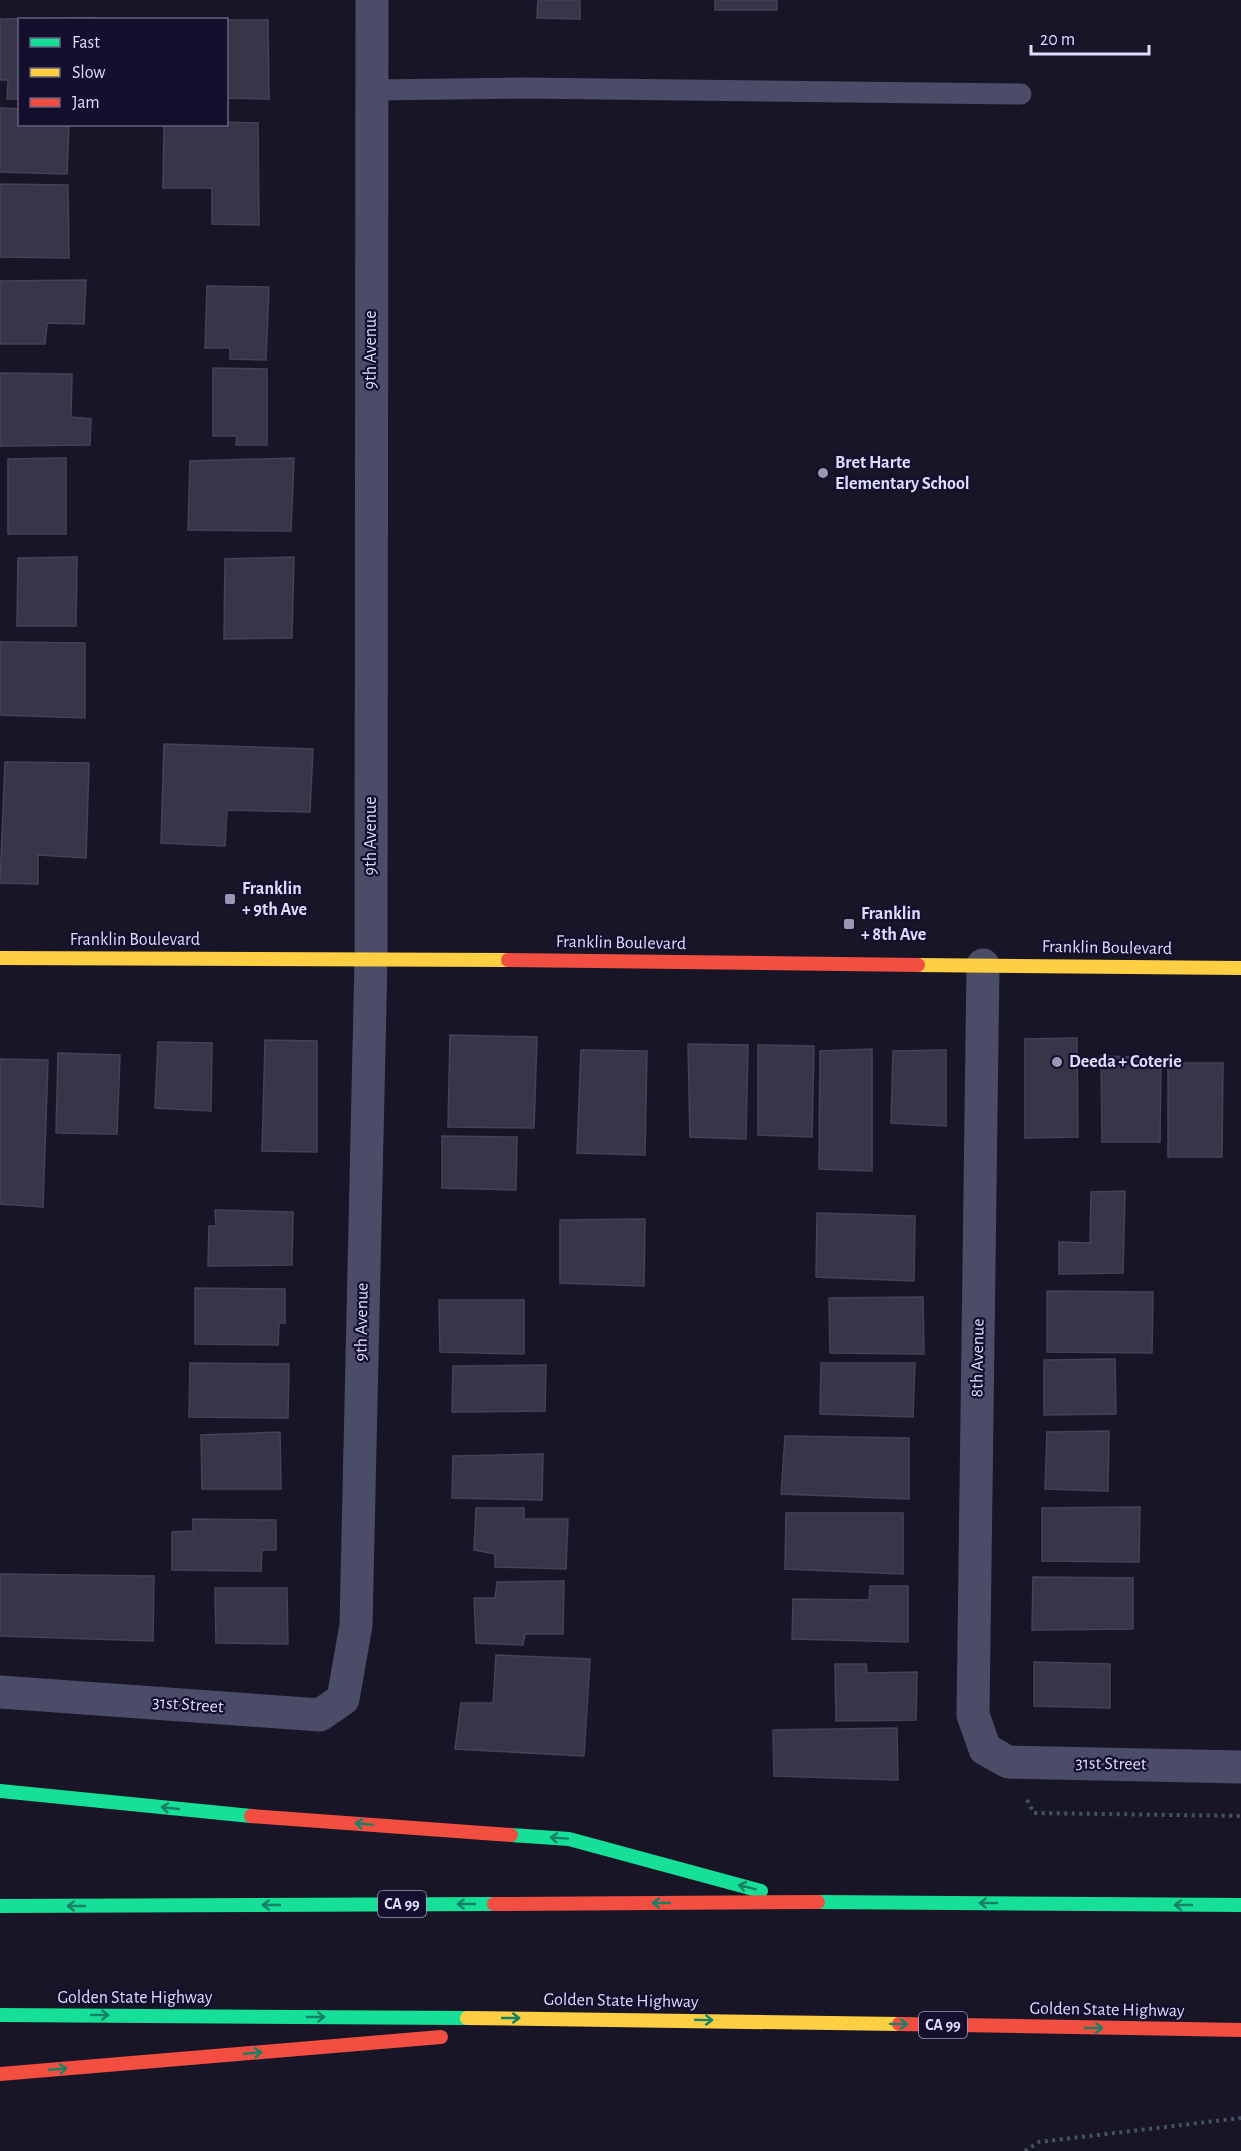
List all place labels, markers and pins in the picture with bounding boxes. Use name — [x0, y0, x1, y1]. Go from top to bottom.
place label: Bret Harte Elementary School — [835, 454, 970, 493]
marker: Bret Harte Elementary School — [816, 466, 830, 480]
place label: Franklin + 9th Ave — [242, 880, 307, 919]
marker: Franklin + 9th Ave — [223, 892, 237, 906]
place label: Franklin + 8th Ave — [861, 905, 926, 944]
marker: Franklin + 8th Ave — [842, 917, 856, 931]
place label: Deeda + Coterie — [1069, 1053, 1182, 1071]
marker: Deeda + Coterie — [1050, 1055, 1064, 1069]

